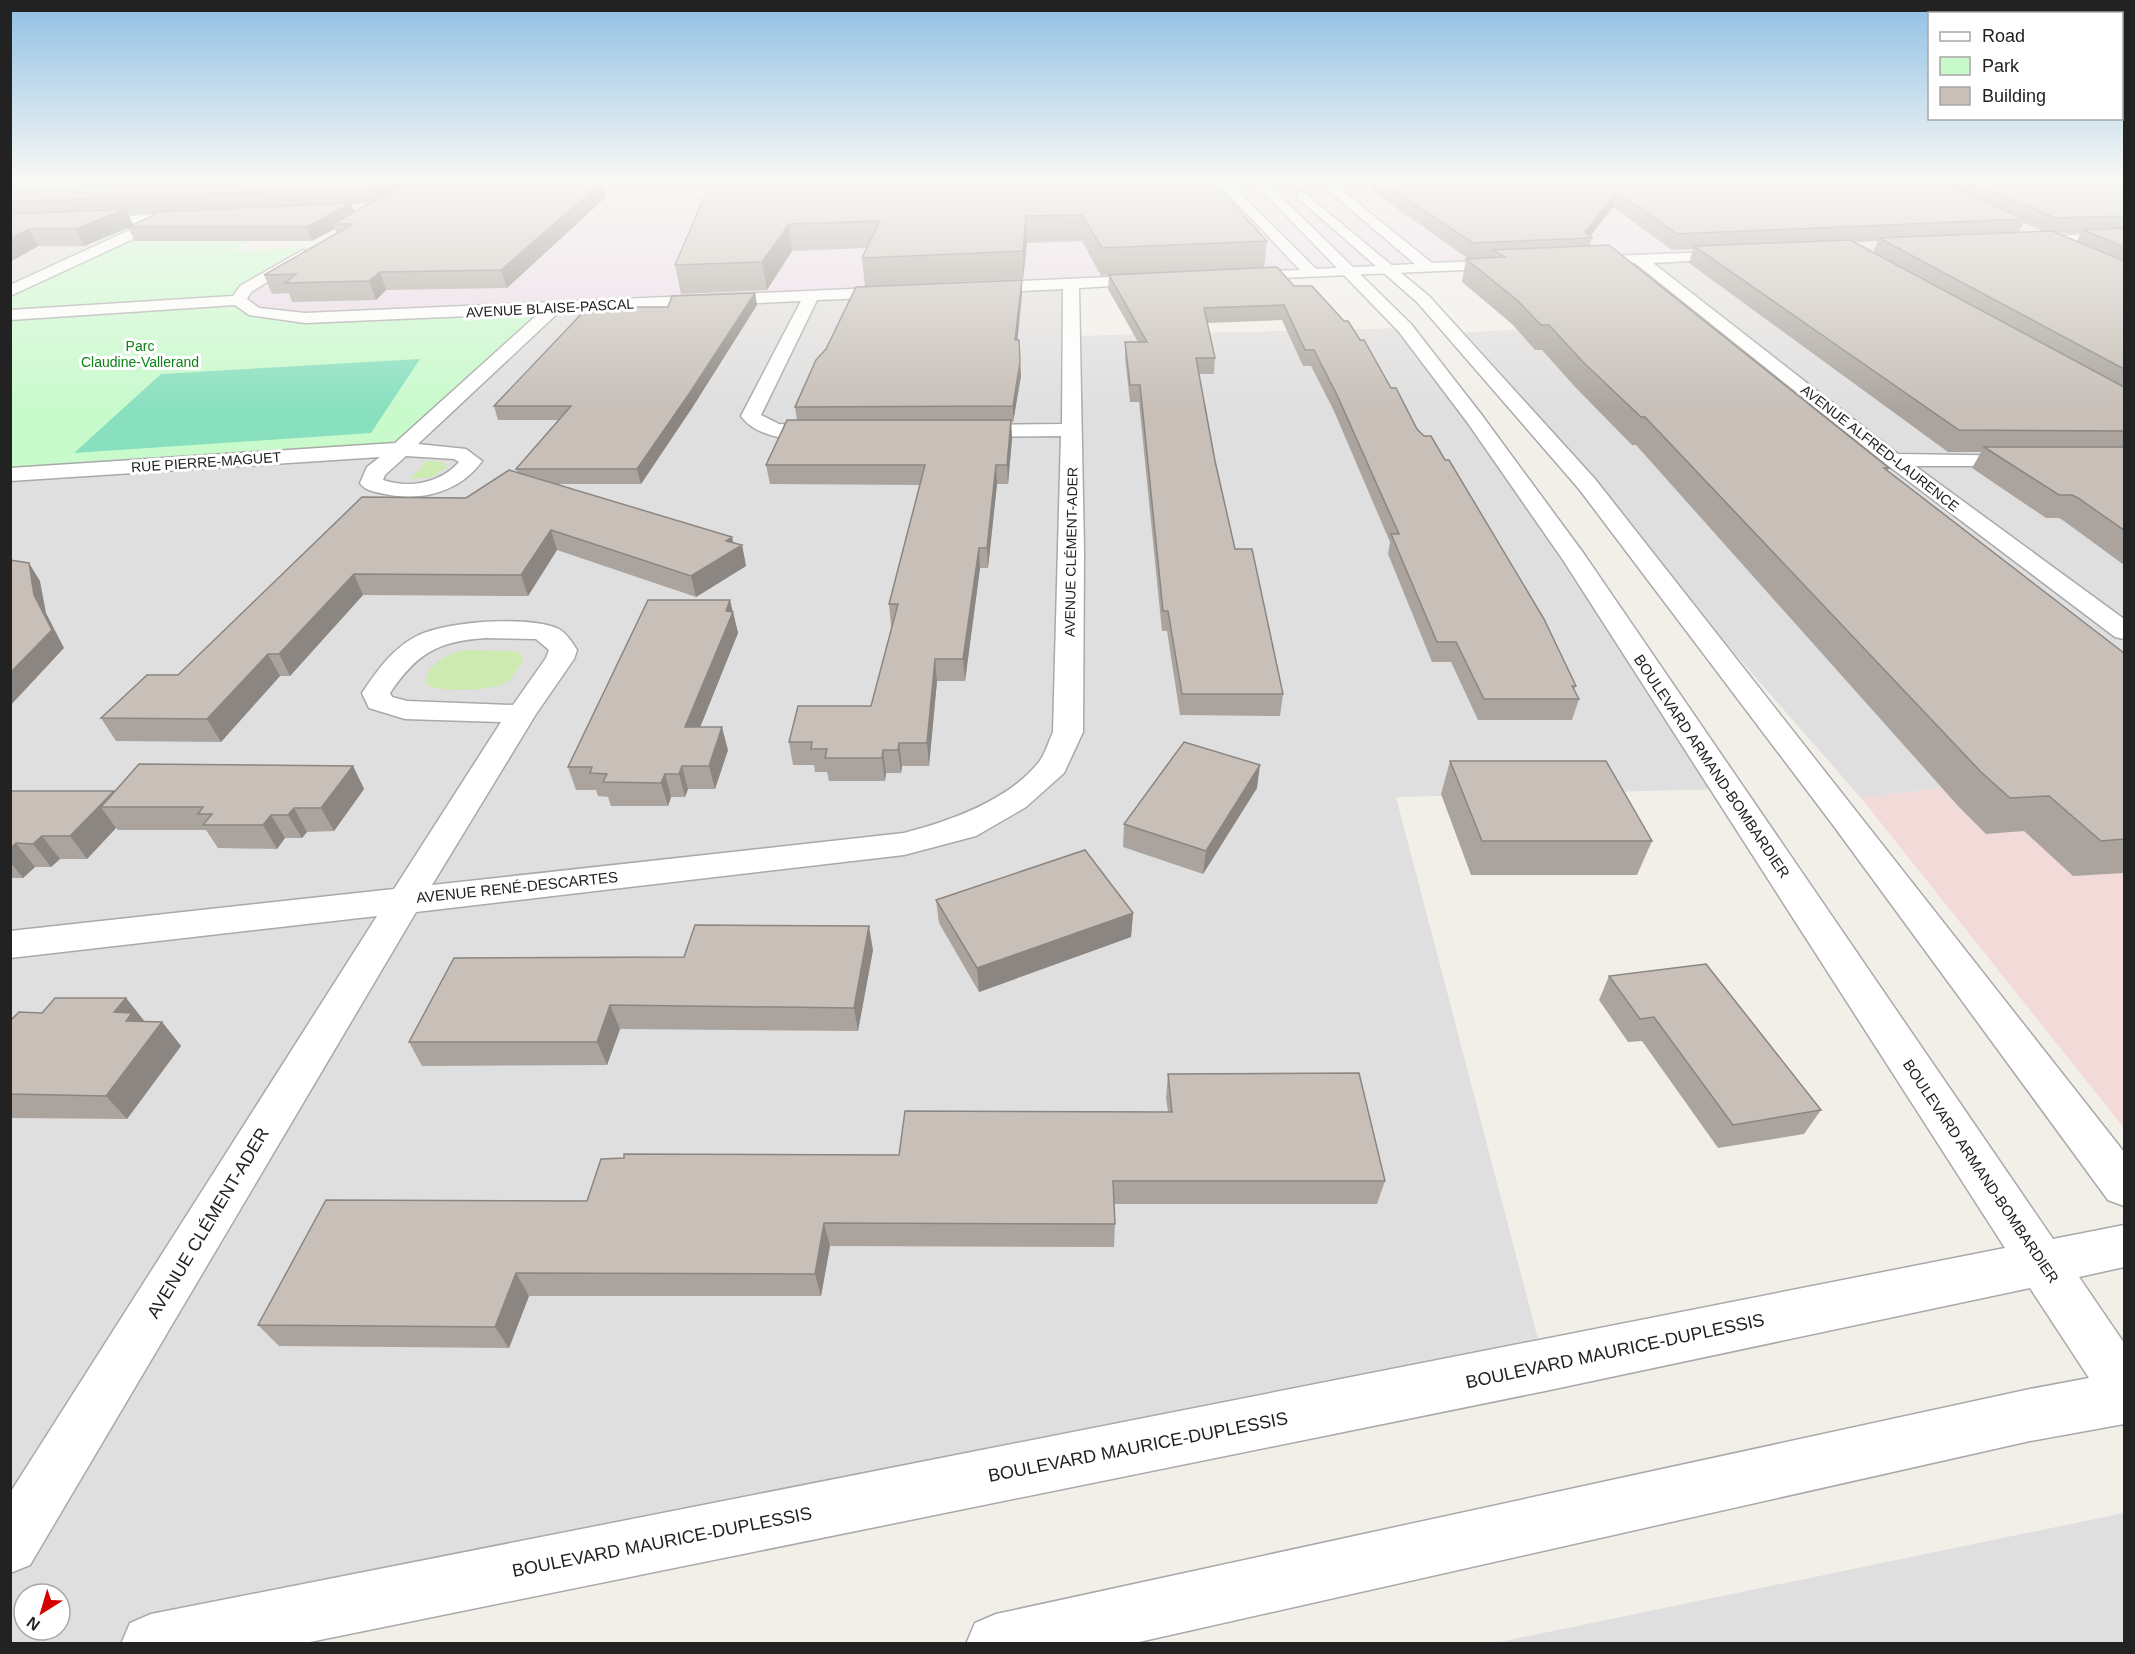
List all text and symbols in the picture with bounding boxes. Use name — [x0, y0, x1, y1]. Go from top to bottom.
legend — [1928, 12, 2123, 120]
text: Road — [1982, 26, 2025, 46]
text: Park — [1982, 56, 2020, 76]
text: Building — [1982, 86, 2046, 106]
street label: AVENUE BLAISE-PASCAL — [466, 296, 635, 320]
park label: Parc Claudine-Vallerand — [81, 338, 199, 370]
street label: AVENUE ALFRED-LAURENCE — [1798, 381, 1962, 515]
street label: RUE PIERRE-MAGUET — [131, 449, 282, 475]
street label: AVENUE CLÉMENT-ADER — [1062, 467, 1080, 637]
street label: BOULEVARD ARMAND-BOMBARDIER — [1631, 651, 1793, 881]
street label: AVENUE RENÉ-DESCARTES — [415, 868, 619, 906]
street label: BOULEVARD ARMAND-BOMBARDIER — [1900, 1056, 2062, 1286]
street label: AVENUE CLÉMENT-ADER — [143, 1124, 273, 1322]
street label: BOULEVARD MAURICE-DUPLESSIS — [1464, 1310, 1766, 1392]
street label: BOULEVARD MAURICE-DUPLESSIS — [987, 1408, 1289, 1486]
street label: BOULEVARD MAURICE-DUPLESSIS — [511, 1503, 813, 1581]
north arrow — [12, 1582, 72, 1642]
text: N — [24, 1613, 43, 1634]

